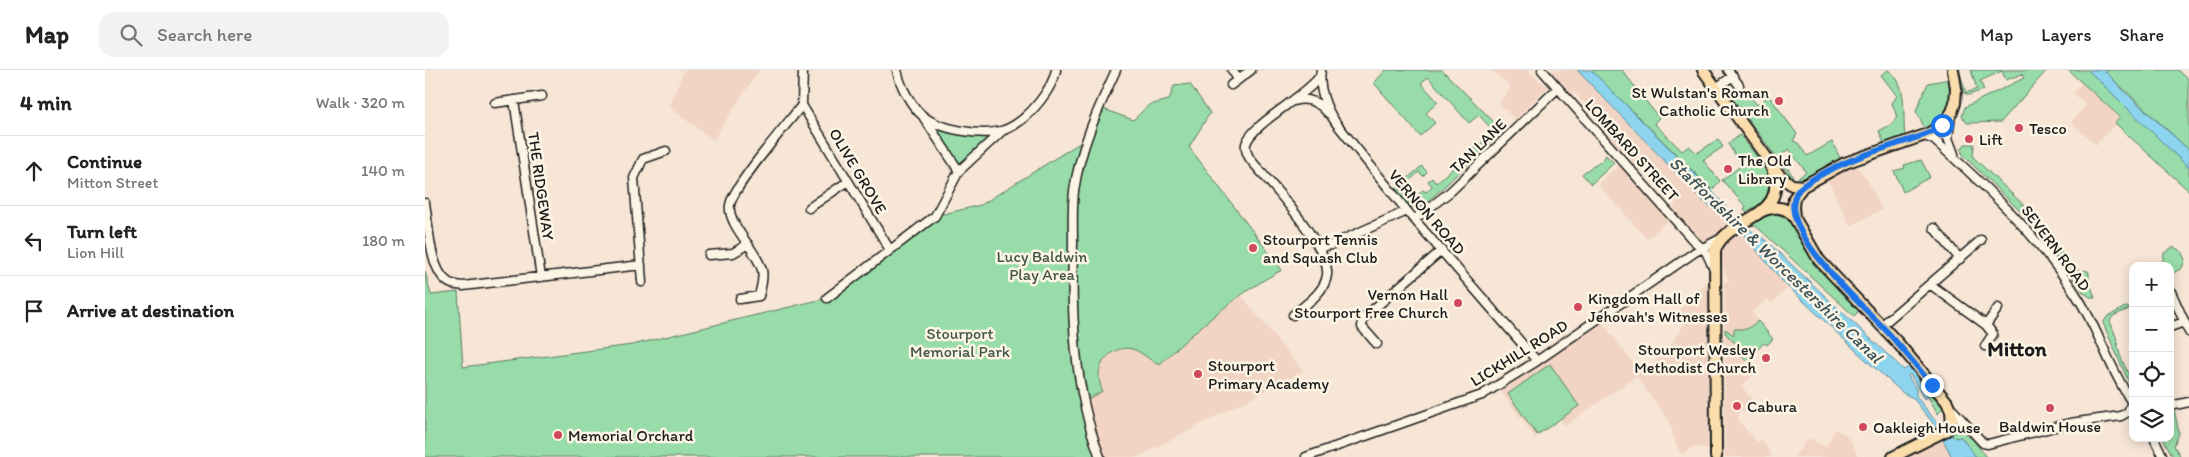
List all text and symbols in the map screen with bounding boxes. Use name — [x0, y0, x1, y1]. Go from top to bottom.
search box — [99, 12, 449, 57]
text: Map — [25, 20, 69, 49]
icon: search — [117, 21, 145, 49]
text: Search here — [157, 23, 252, 46]
text: Map — [1980, 24, 2013, 46]
text: Layers — [2041, 24, 2091, 46]
text: Share — [2119, 24, 2164, 46]
place label: St Wulstan's Roman Catholic Church — [1632, 83, 1769, 120]
text: 4 min — [20, 90, 72, 115]
text: Walk · 320 m — [316, 93, 405, 112]
street label: LOMBARD STREET — [1581, 95, 1683, 205]
marker: St Wulstan's Roman Catholic Church — [1773, 95, 1785, 107]
route start — [1931, 114, 1954, 137]
street label: TAN LANE — [1446, 115, 1510, 177]
place label: Tesco — [2029, 119, 2067, 138]
marker: Tesco — [2013, 122, 2025, 134]
street label: OLIVE GROVE — [825, 125, 891, 217]
place label: Lift — [1979, 130, 2003, 149]
street label: THE RIDGEWAY — [524, 131, 558, 241]
marker: Lift — [1963, 133, 1975, 145]
text: Continue — [67, 150, 142, 173]
place label: The Old Library — [1738, 151, 1792, 188]
water label: Staffordshire & Worcestershire Canal — [1665, 152, 1889, 369]
icon: ahead — [20, 157, 48, 185]
text: 140 m — [361, 161, 405, 180]
marker: The Old Library — [1722, 163, 1734, 175]
street label: VERNON ROAD — [1385, 165, 1469, 259]
text: Mitton Street — [67, 173, 159, 192]
street label: SEVERN ROAD — [2017, 201, 2095, 295]
text: Turn left — [67, 220, 137, 243]
icon: left — [20, 227, 48, 255]
place label: Stourport Tennis and Squash Club — [1263, 230, 1378, 267]
text: 180 m — [362, 231, 405, 250]
marker: Stourport Tennis and Squash Club — [1247, 242, 1259, 254]
text: Lion Hill — [67, 243, 124, 262]
park label: Lucy Baldwin Play Area — [997, 247, 1087, 284]
map controls — [2129, 262, 2174, 442]
button: + — [2129, 262, 2174, 307]
place label: Vernon Hall Stourport Free Church — [1294, 285, 1448, 322]
place label: Kingdom Hall of Jehovah's Witnesses — [1588, 289, 1728, 326]
icon: arrive — [20, 297, 48, 325]
marker: Vernon Hall Stourport Free Church — [1452, 297, 1464, 309]
text: Arrive at destination — [67, 299, 234, 322]
marker: Kingdom Hall of Jehovah's Witnesses — [1572, 301, 1584, 313]
button: − — [2129, 307, 2174, 352]
street label: LICKHILL ROAD — [1467, 315, 1571, 391]
park label: Stourport Memorial Park — [910, 324, 1010, 361]
district label: Mitton — [1987, 336, 2047, 361]
place label: Stourport Wesley Methodist Church — [1634, 340, 1756, 377]
marker: Stourport Wesley Methodist Church — [1760, 352, 1772, 364]
button: locate — [2129, 352, 2174, 397]
place label: Stourport Primary Academy — [1208, 356, 1329, 393]
marker: Stourport Primary Academy — [1192, 368, 1204, 380]
route end — [1921, 374, 1944, 397]
place label: Cabura — [1747, 397, 1798, 416]
button: layers — [2129, 397, 2174, 442]
marker: Cabura — [1731, 400, 1743, 412]
marker: Baldwin House — [2044, 402, 2056, 414]
place label: Baldwin House — [1999, 417, 2101, 436]
place label: Oakleigh House — [1873, 418, 1981, 437]
marker: Oakleigh House — [1857, 421, 1869, 433]
place label: Memorial Orchard — [568, 426, 694, 445]
marker: Memorial Orchard — [552, 429, 564, 441]

